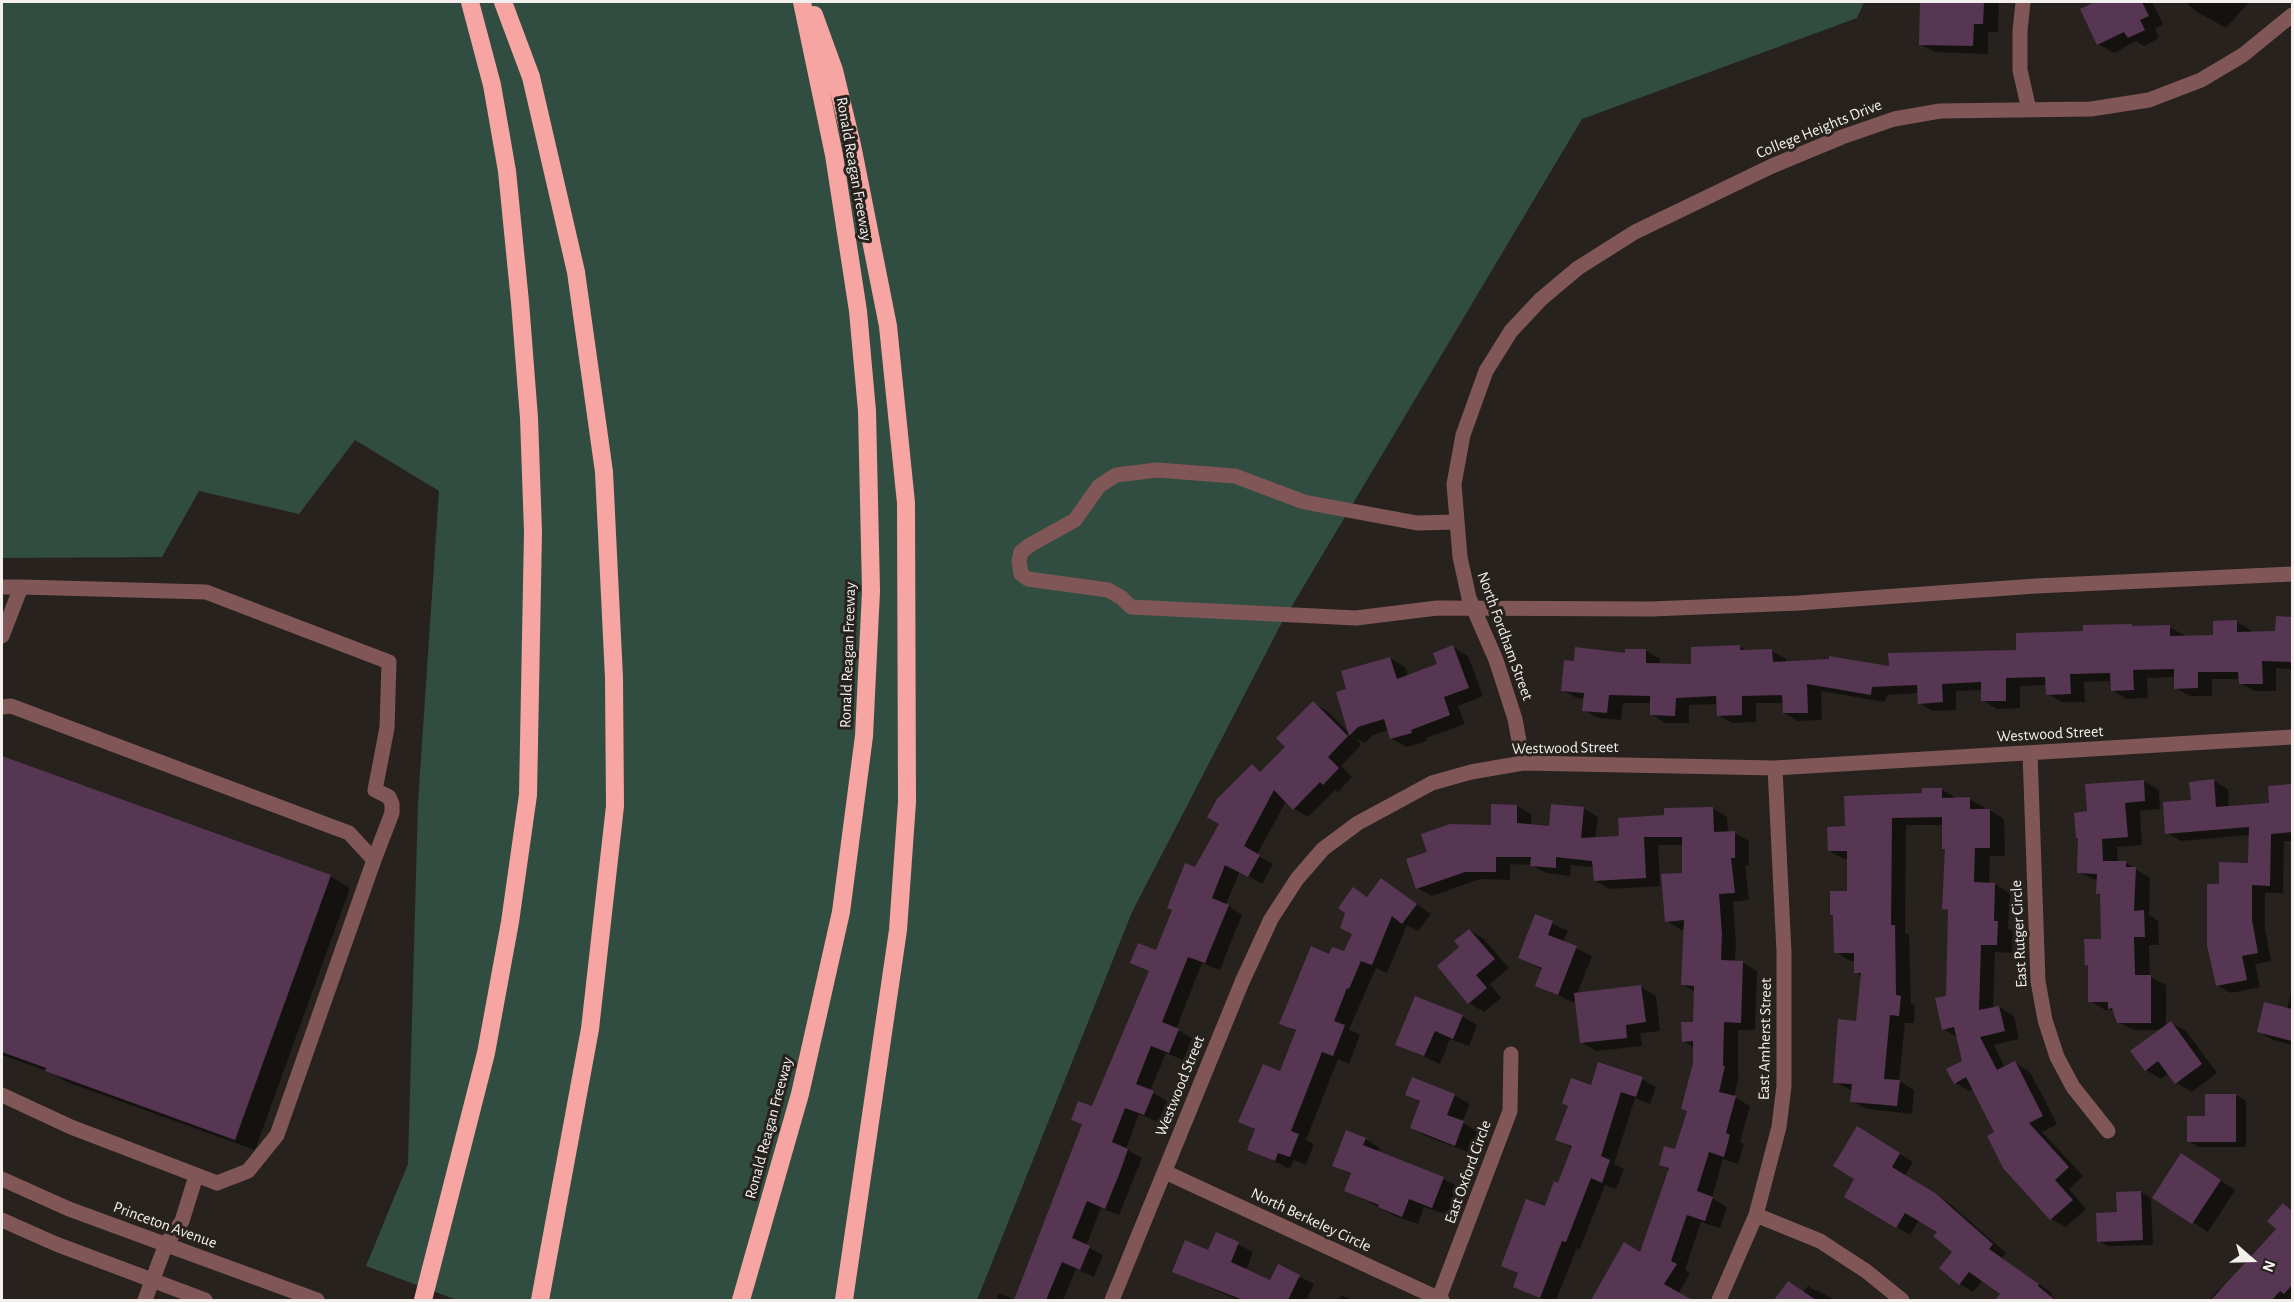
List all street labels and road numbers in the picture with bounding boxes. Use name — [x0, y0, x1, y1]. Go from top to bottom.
street label: Ronald Reagan Freeway — [832, 95, 876, 243]
street label: College Heights Drive — [1753, 95, 1885, 163]
street label: North Fordham Street — [1473, 569, 1537, 703]
street label: Ronald Reagan Freeway — [836, 582, 860, 728]
street label: Westwood Street — [1996, 722, 2104, 746]
street label: Westwood Street — [1511, 737, 1619, 759]
street label: East Rutger Circle — [2007, 880, 2031, 988]
street label: East Amherst Street — [1754, 978, 1776, 1100]
street label: Westwood Street — [1151, 1033, 1209, 1139]
street label: Ronald Reagan Freeway — [741, 1055, 797, 1201]
street label: East Oxford Circle — [1440, 1118, 1496, 1226]
street label: North Berkeley Circle — [1248, 1184, 1374, 1256]
street label: Princeton Avenue — [110, 1197, 220, 1253]

